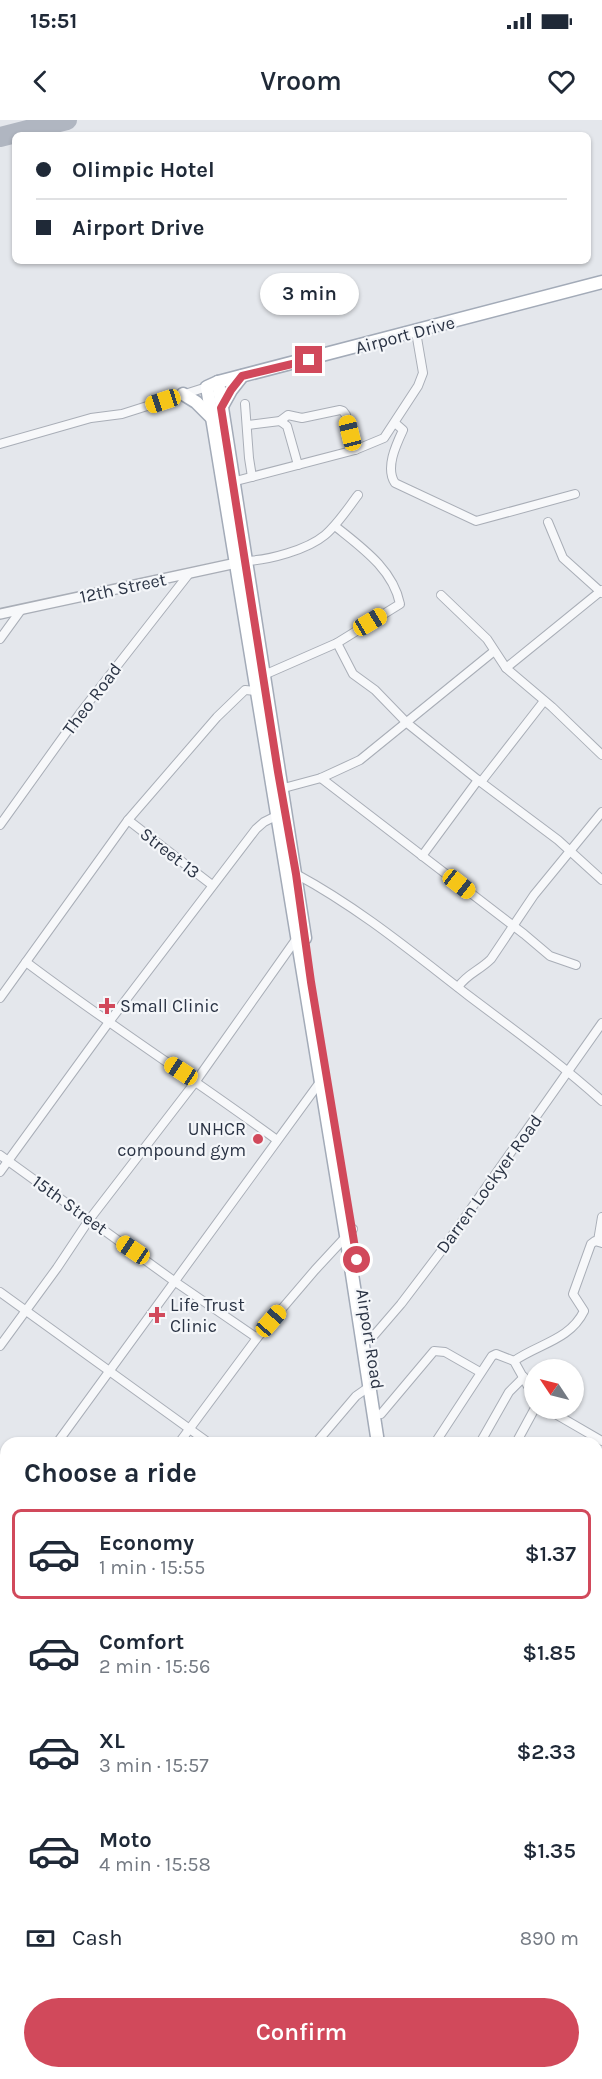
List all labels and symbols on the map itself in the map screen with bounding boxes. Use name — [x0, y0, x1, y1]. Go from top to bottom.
callout: 3 min — [260, 273, 358, 315]
street label: Airport Drive — [353, 311, 457, 359]
route end — [295, 346, 322, 373]
car — [143, 387, 183, 415]
car — [337, 413, 363, 453]
street label: 12th Street — [78, 568, 168, 608]
car — [350, 605, 390, 639]
street label: Theo Road — [58, 659, 126, 739]
street label: Street 13 — [136, 823, 204, 883]
car — [439, 866, 479, 902]
place label: Small Clinic — [120, 995, 219, 1017]
marker: Small Clinic — [98, 997, 116, 1015]
car — [161, 1054, 201, 1088]
street label: Darren Lockyer Road — [431, 1110, 547, 1258]
place label: UNHCR compound gym — [117, 1118, 246, 1161]
marker: UNHCR compound gym — [251, 1132, 265, 1146]
street label: 15th Street — [28, 1170, 112, 1240]
car — [113, 1232, 153, 1268]
route start — [343, 1246, 370, 1273]
street label: Airport Road — [351, 1287, 389, 1391]
place label: Life Trust Clinic — [170, 1294, 245, 1337]
car — [252, 1302, 290, 1340]
marker: Life Trust Clinic — [148, 1306, 166, 1324]
north arrow — [524, 1359, 584, 1419]

